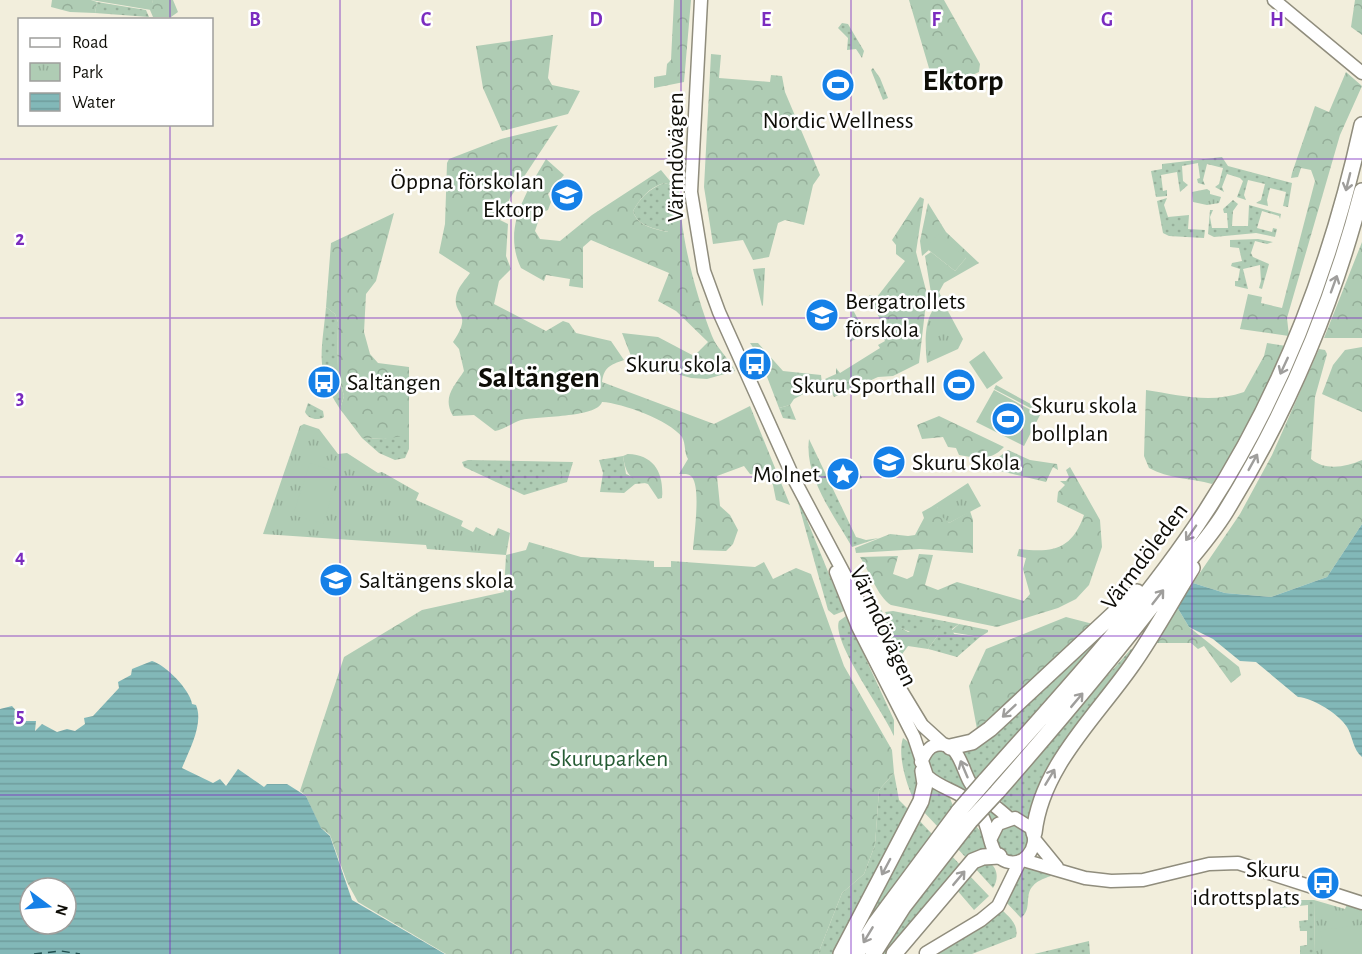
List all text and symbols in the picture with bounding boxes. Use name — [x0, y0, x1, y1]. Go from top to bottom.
text: B — [249, 10, 261, 30]
text: C — [421, 10, 432, 30]
text: D — [589, 10, 603, 30]
text: E — [761, 10, 771, 30]
text: F — [931, 10, 941, 30]
text: G — [1101, 10, 1113, 30]
text: H — [1270, 10, 1284, 30]
legend — [18, 18, 213, 126]
text: Road — [72, 34, 108, 52]
text: Park — [72, 64, 104, 82]
district label: Ektorp — [923, 66, 1003, 96]
sports icon: Nordic Wellness — [820, 67, 856, 103]
street label: Värmdövägen — [664, 92, 688, 222]
text: Water — [72, 94, 115, 112]
place label: Nordic Wellness — [762, 109, 914, 133]
place label: Öppna förskolan Ektorp — [391, 169, 544, 222]
one-way arrow — [1342, 173, 1354, 192]
school or university icon: Öppna förskolan Ektorp — [549, 177, 585, 213]
text: 2 — [15, 229, 25, 249]
one-way arrow — [1329, 275, 1340, 294]
place label: Bergatrollets förskola — [845, 290, 966, 342]
school or university icon: Bergatrollets förskola — [804, 297, 840, 333]
bus stop icon: Skuru skola — [737, 346, 773, 382]
place label: Skuru skola — [626, 353, 732, 377]
one-way arrow — [1278, 357, 1290, 375]
district label: Saltängen — [478, 363, 600, 393]
bus stop icon: Saltängen — [306, 364, 342, 400]
sports icon: Skuru Sporthall — [941, 367, 977, 403]
place label: Saltängen — [347, 371, 441, 395]
place label: Skuru Sporthall — [792, 374, 936, 398]
text: 3 — [16, 388, 24, 408]
place label: Skuru skola bollplan — [1031, 394, 1137, 446]
sports icon: Skuru skola bollplan — [990, 401, 1026, 437]
school or university icon: Skuru Skola — [871, 444, 907, 480]
place label: Skuru Skola — [912, 451, 1020, 475]
one-way arrow — [1248, 453, 1259, 471]
place icon: Molnet — [825, 456, 861, 492]
place label: Molnet — [753, 463, 820, 487]
street label: Värmdöleden — [1097, 499, 1193, 615]
one-way arrow — [1185, 524, 1197, 540]
text: 4 — [15, 547, 25, 567]
school or university icon: Saltängens skola — [318, 562, 354, 598]
street label: Värmdövägen — [845, 562, 921, 690]
place label: Saltängens skola — [359, 569, 514, 593]
one-way arrow — [1152, 590, 1165, 606]
one-way arrow — [1070, 693, 1084, 708]
one-way arrow — [1002, 704, 1017, 718]
text: 5 — [16, 706, 24, 726]
park label: Skuruparken — [550, 747, 668, 771]
one-way arrow — [958, 760, 969, 779]
one-way arrow — [1045, 769, 1057, 786]
one-way arrow — [880, 858, 892, 875]
place label: Skuru idrottsplats — [1192, 858, 1300, 910]
bus stop icon: Skuru idrottsplats — [1305, 865, 1341, 901]
one-way arrow — [952, 870, 966, 885]
north arrow — [18, 876, 78, 936]
text: N — [52, 902, 71, 917]
one-way arrow — [861, 926, 873, 943]

